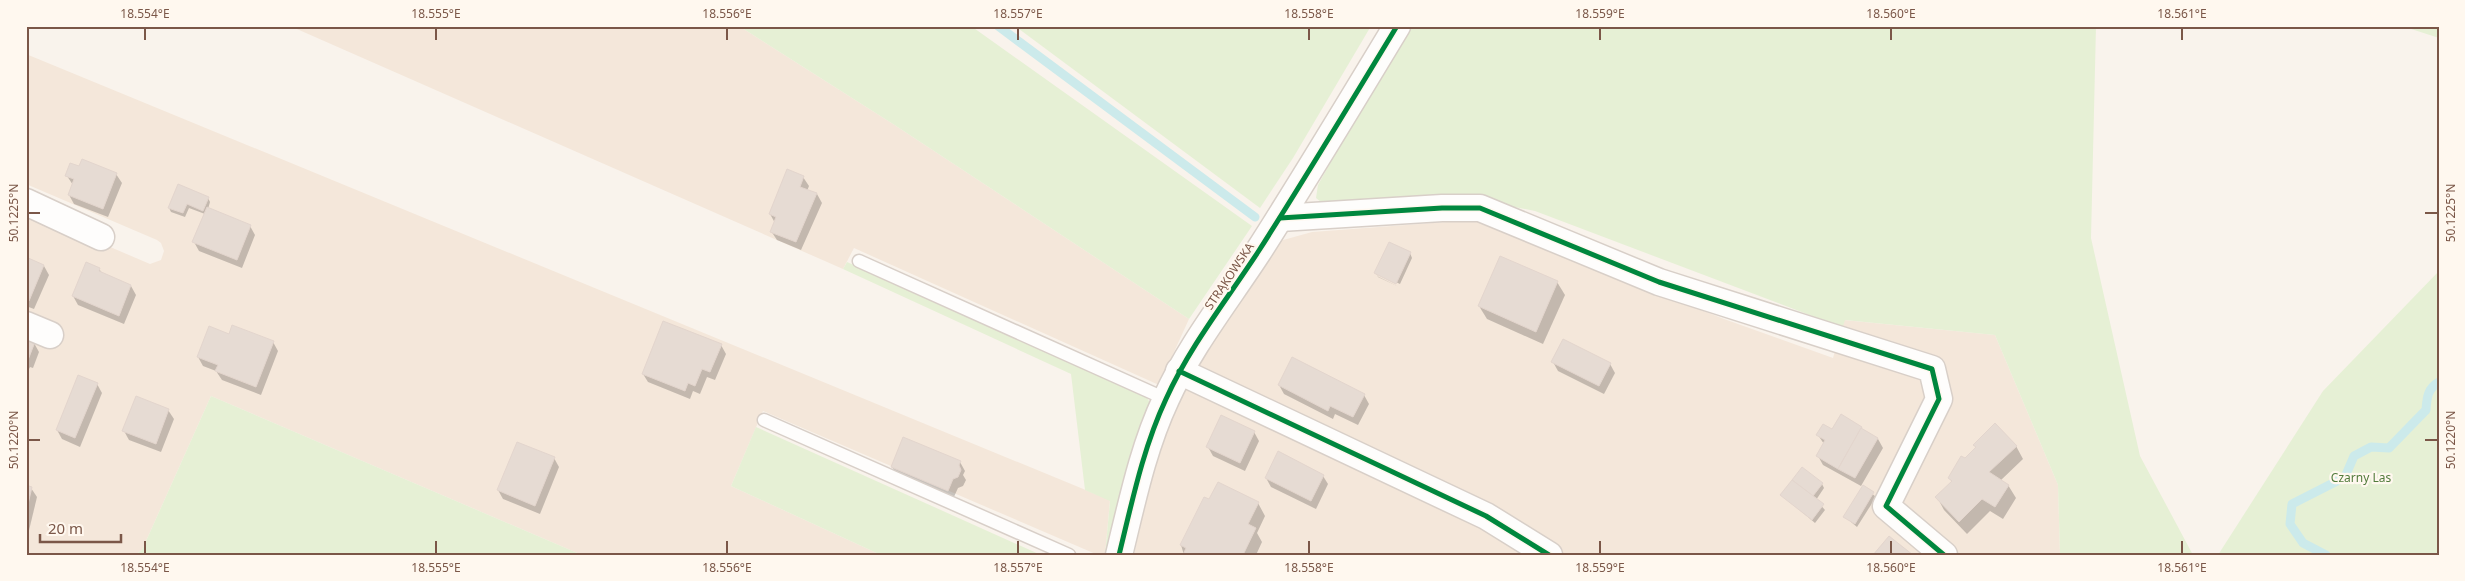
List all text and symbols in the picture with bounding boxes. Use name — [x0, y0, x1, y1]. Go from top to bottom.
text: 18.554°E — [120, 5, 170, 22]
text: 18.555°E — [411, 5, 461, 22]
text: 18.556°E — [702, 5, 752, 22]
text: 18.557°E — [993, 5, 1043, 22]
text: 18.558°E — [1284, 5, 1334, 22]
text: 18.559°E — [1575, 5, 1625, 22]
text: 18.560°E — [1866, 5, 1916, 22]
text: 18.561°E — [2157, 5, 2207, 22]
text: 50.1225°N — [5, 184, 22, 242]
text: 50.1225°N — [2442, 184, 2459, 242]
street label: STRĄKOWSKA — [1200, 239, 1258, 313]
text: 50.1220°N — [5, 411, 22, 469]
text: 50.1220°N — [2442, 411, 2459, 469]
park label: Czarny Las — [2331, 469, 2391, 486]
scale bar — [40, 511, 121, 543]
text: 20 m — [48, 518, 83, 538]
text: 18.554°E — [120, 559, 170, 576]
text: 18.555°E — [411, 559, 461, 576]
text: 18.556°E — [702, 559, 752, 576]
text: 18.557°E — [993, 559, 1043, 576]
text: 18.558°E — [1284, 559, 1334, 576]
text: 18.559°E — [1575, 559, 1625, 576]
text: 18.560°E — [1866, 559, 1916, 576]
text: 18.561°E — [2157, 559, 2207, 576]

